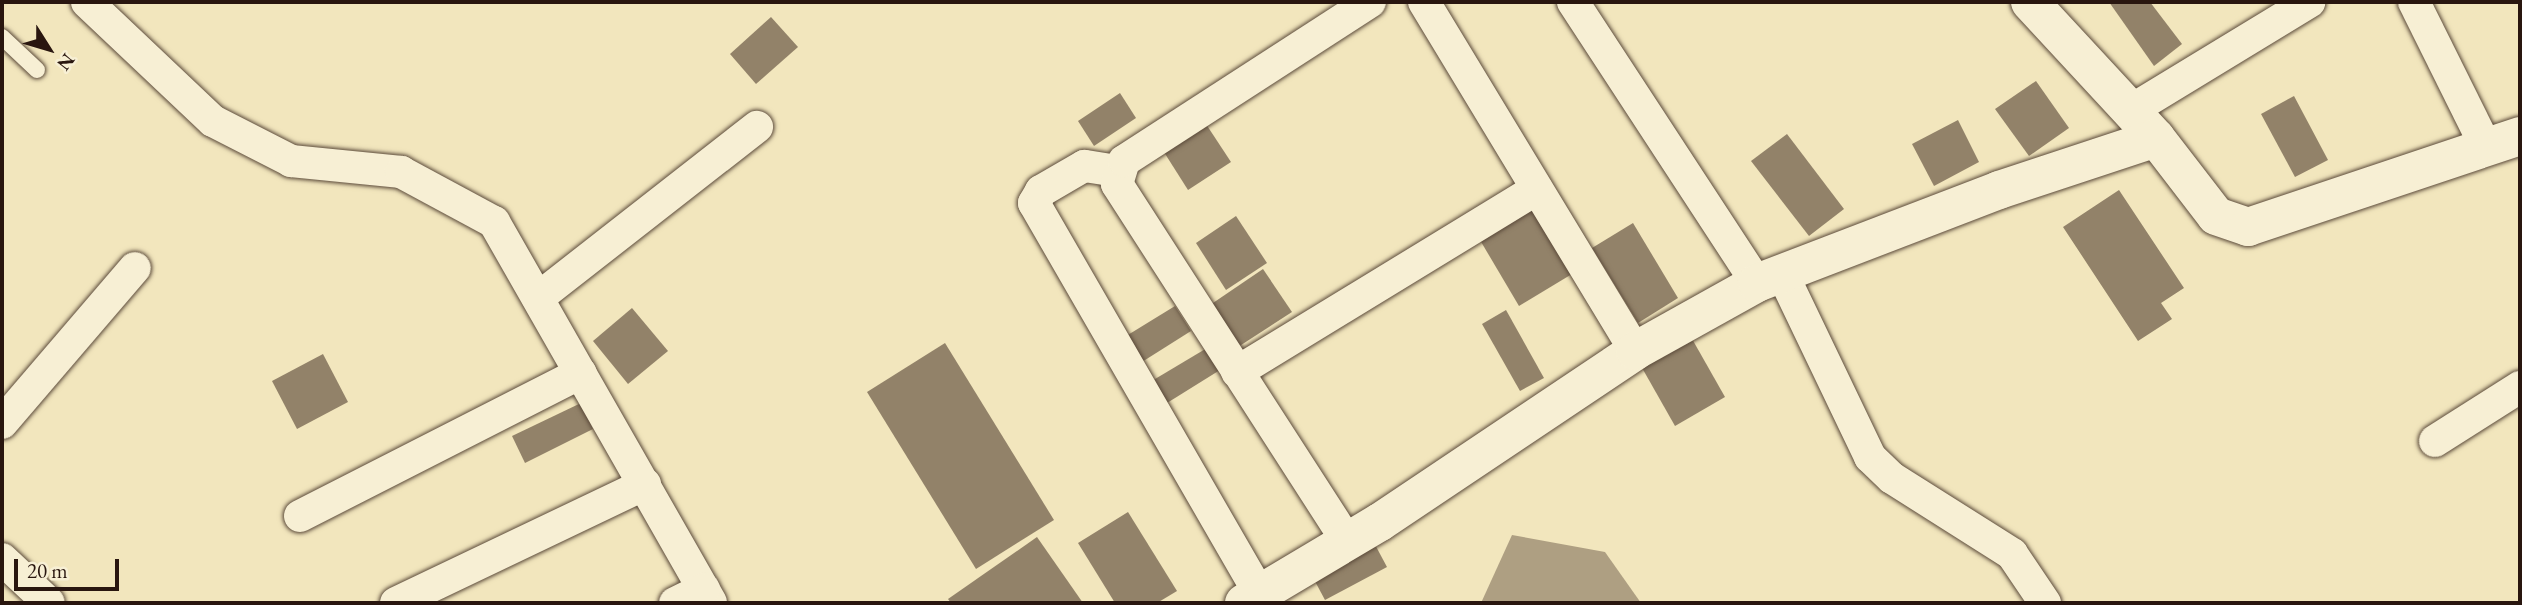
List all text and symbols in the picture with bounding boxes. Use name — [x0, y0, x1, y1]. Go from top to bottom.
north arrow — [14, 14, 84, 84]
text: N — [52, 48, 81, 76]
scale bar — [18, 546, 122, 590]
text: 20 m — [27, 557, 68, 584]

